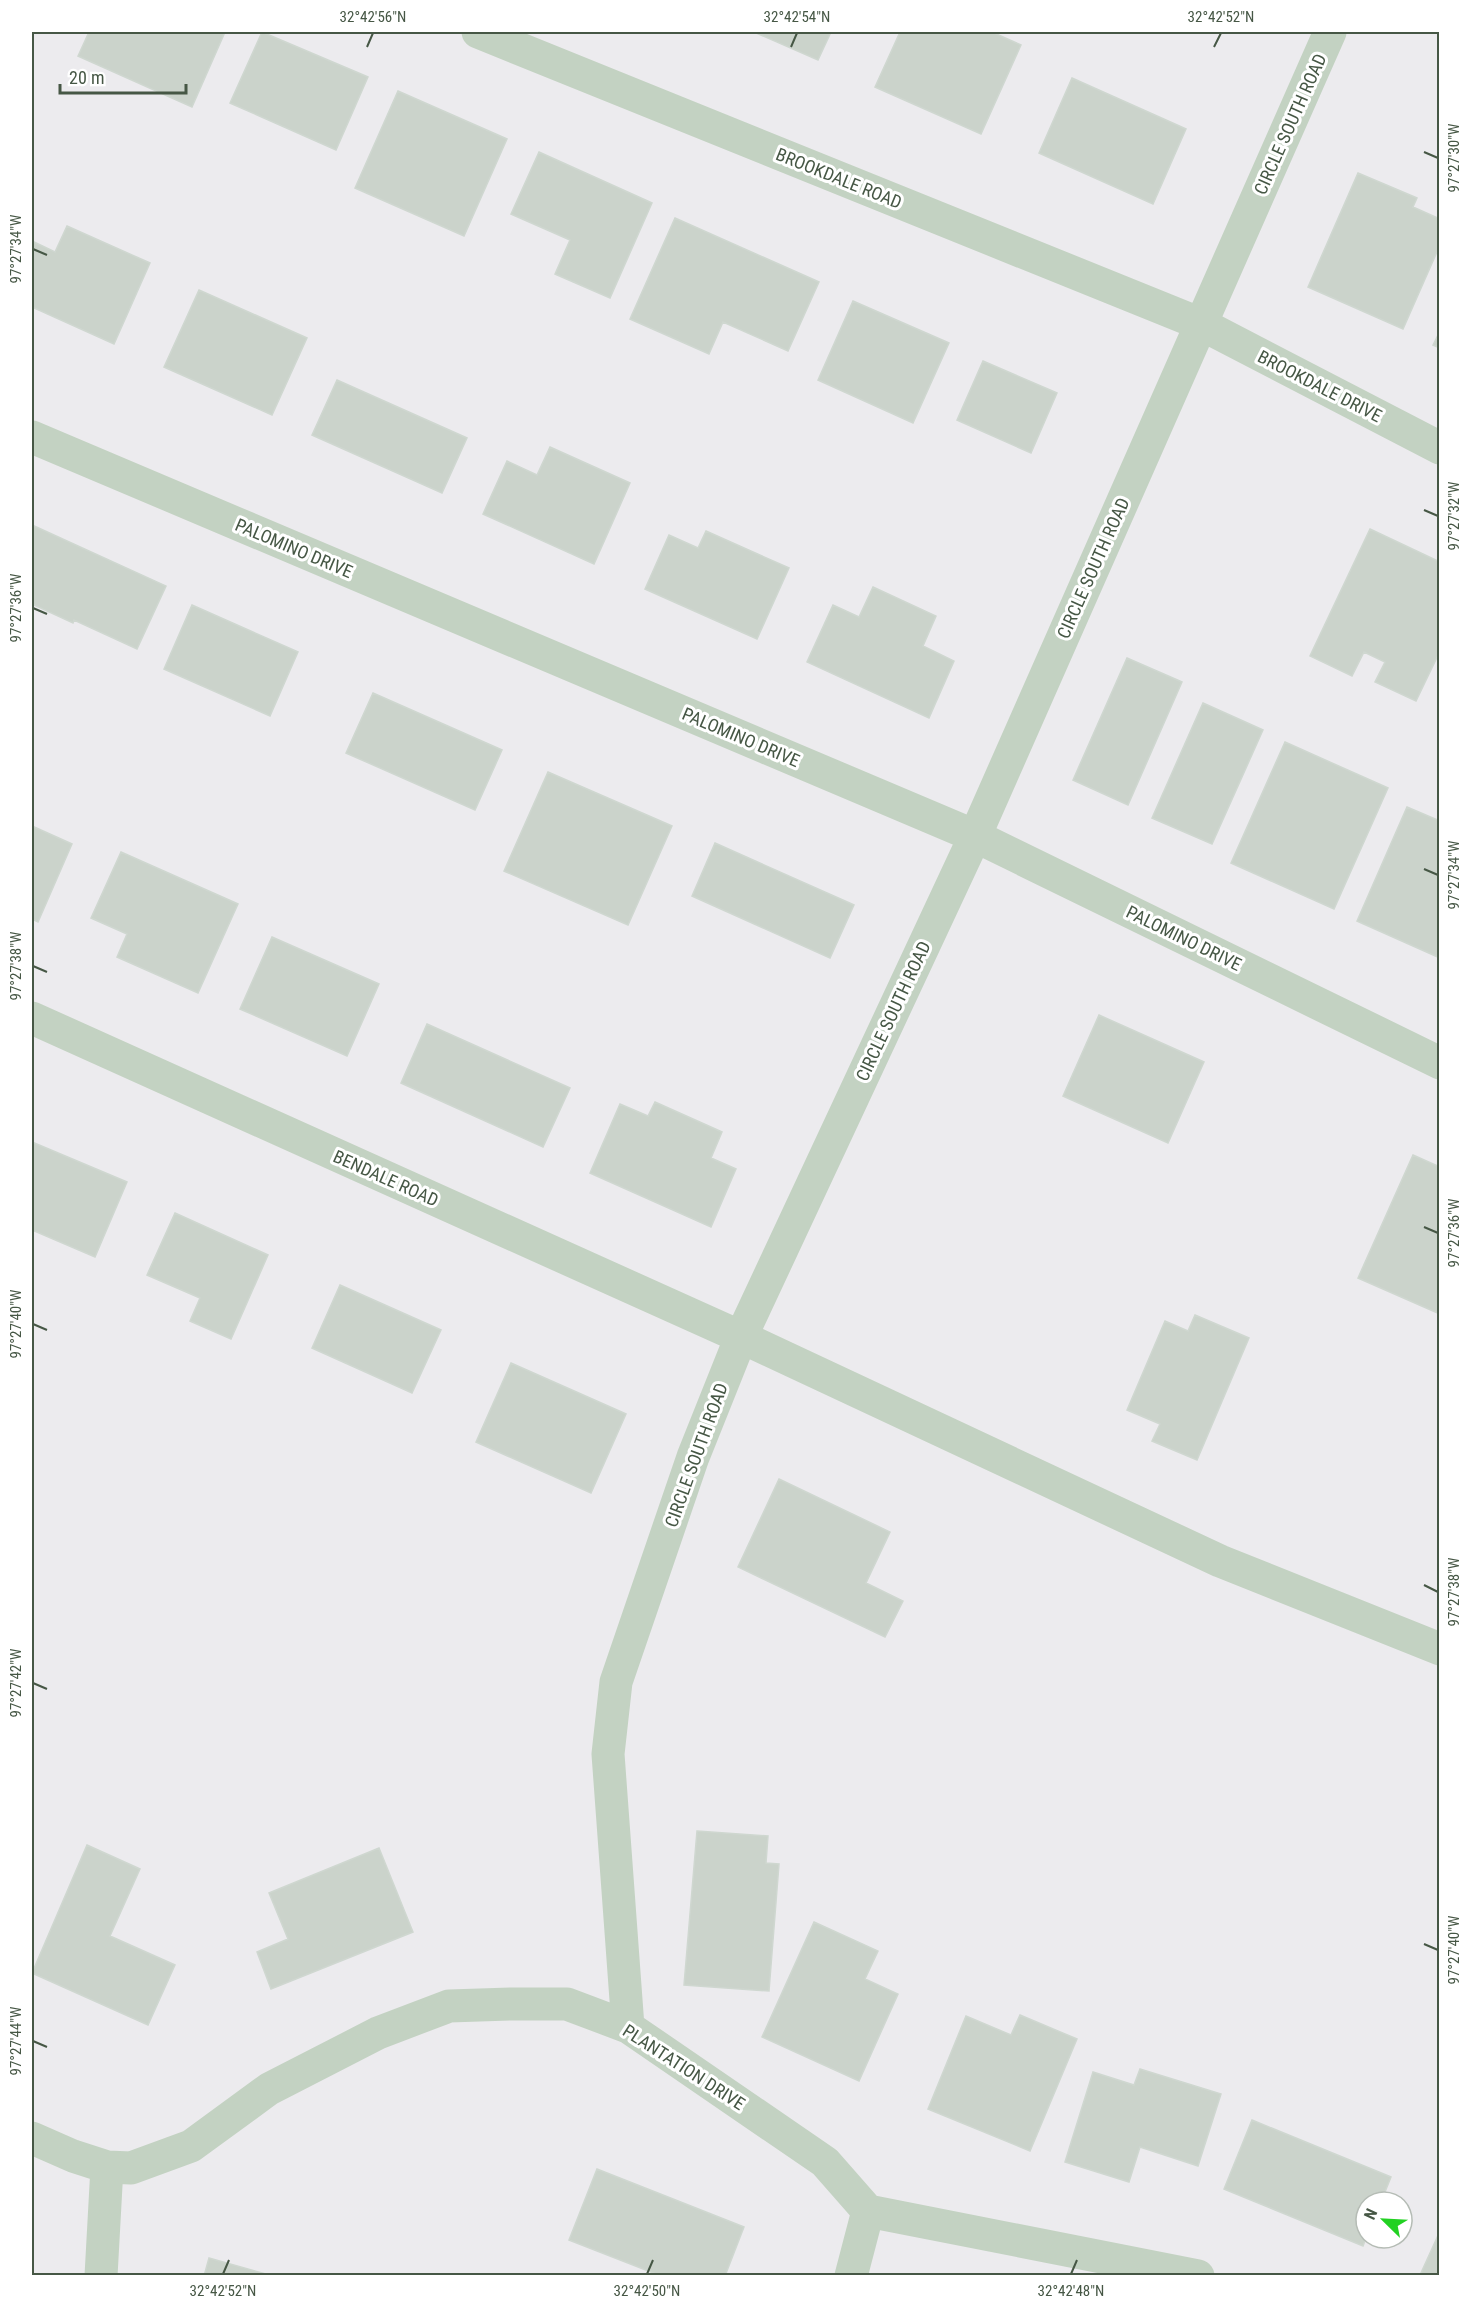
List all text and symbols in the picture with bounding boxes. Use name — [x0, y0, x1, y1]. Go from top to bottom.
text: 32°42'56"N — [340, 8, 406, 26]
text: 32°42'54"N — [764, 8, 830, 26]
text: 32°42'52"N — [1188, 8, 1254, 26]
street label: CIRCLE SOUTH ROAD — [1250, 50, 1330, 198]
scale bar — [60, 57, 186, 95]
text: 20 m — [69, 67, 104, 88]
text: 97°27'30"W — [1445, 123, 1463, 192]
street label: BROOKDALE ROAD — [773, 143, 905, 213]
text: 97°27'34"W — [7, 214, 25, 283]
street label: BROOKDALE DRIVE — [1255, 346, 1386, 426]
text: 97°27'32"W — [1445, 481, 1463, 550]
street label: CIRCLE SOUTH ROAD — [1053, 494, 1133, 642]
street label: PALOMINO DRIVE — [232, 514, 356, 582]
text: 97°27'36"W — [7, 573, 25, 642]
street label: PALOMINO DRIVE — [679, 703, 803, 771]
text: 97°27'34"W — [1445, 840, 1463, 909]
street label: PALOMINO DRIVE — [1123, 901, 1245, 975]
text: 97°27'38"W — [7, 931, 25, 1000]
street label: CIRCLE SOUTH ROAD — [851, 938, 935, 1084]
street label: BENDALE ROAD — [330, 1145, 442, 1211]
text: 97°27'36"W — [1445, 1198, 1463, 1267]
text: 97°27'40"W — [7, 1289, 25, 1358]
street label: CIRCLE SOUTH ROAD — [660, 1380, 732, 1530]
text: 97°27'38"W — [1445, 1557, 1463, 1626]
text: 97°27'42"W — [7, 1648, 25, 1717]
text: 97°27'40"W — [1445, 1915, 1463, 1984]
text: 97°27'44"W — [7, 2006, 25, 2075]
street label: PLANTATION DRIVE — [619, 2020, 749, 2114]
north arrow — [1354, 2190, 1414, 2250]
text: N — [1360, 2206, 1381, 2222]
text: 32°42'52"N — [190, 2282, 256, 2300]
text: 32°42'50"N — [614, 2282, 680, 2300]
text: 32°42'48"N — [1038, 2282, 1104, 2300]

